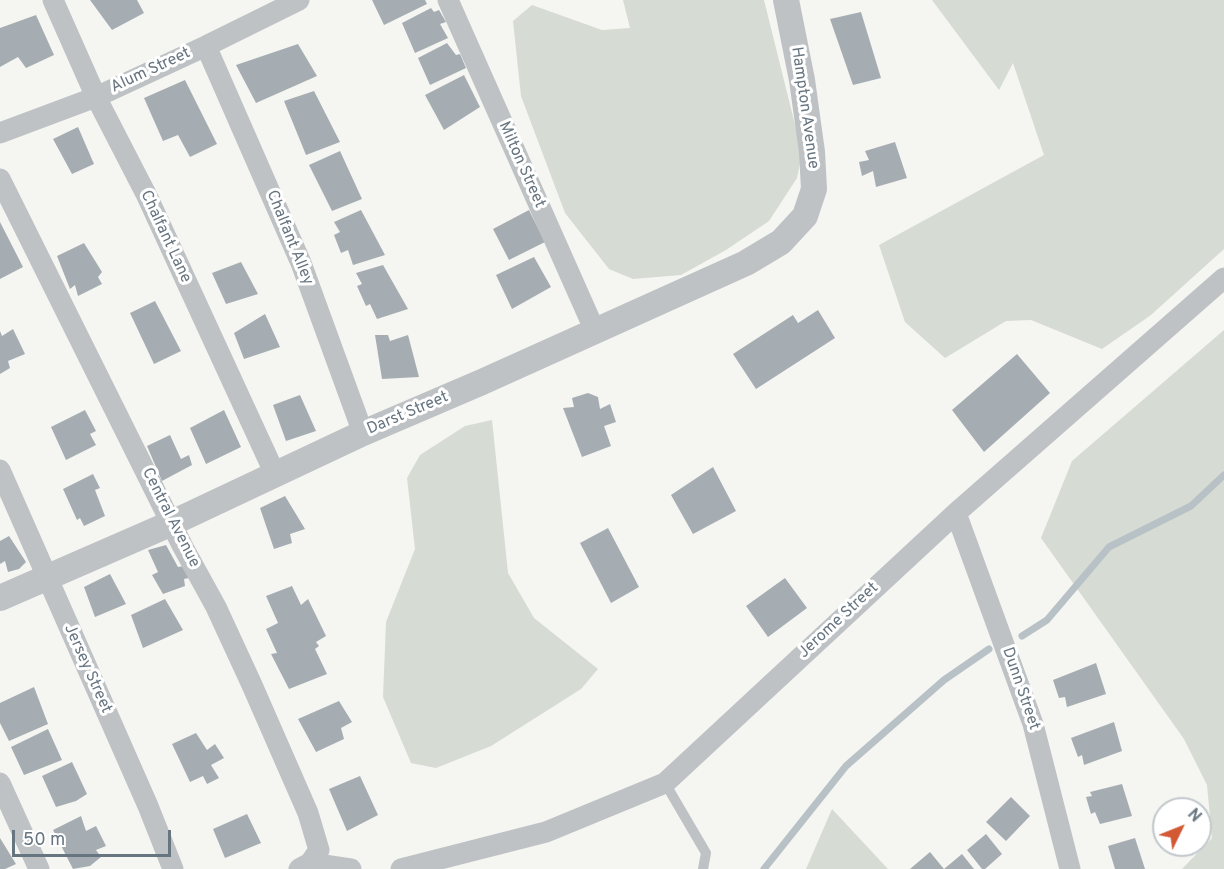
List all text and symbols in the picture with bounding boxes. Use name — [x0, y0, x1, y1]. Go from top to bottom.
street label: Alum Street — [108, 44, 194, 98]
street label: Hampton Avenue — [786, 46, 822, 170]
street label: Milton Street — [493, 119, 549, 211]
street label: Chalfant Lane — [135, 188, 195, 286]
street label: Chalfant Alley — [261, 188, 317, 288]
street label: Darst Street — [364, 388, 452, 440]
street label: Central Avenue — [137, 465, 203, 571]
street label: Jerome Street — [795, 579, 883, 663]
street label: Jersey Street — [59, 621, 115, 717]
street label: Dunn Street — [997, 645, 1043, 733]
north arrow — [1152, 797, 1212, 857]
text: N — [1182, 805, 1205, 827]
scale bar — [15, 818, 174, 856]
text: 50 m — [23, 829, 65, 852]

